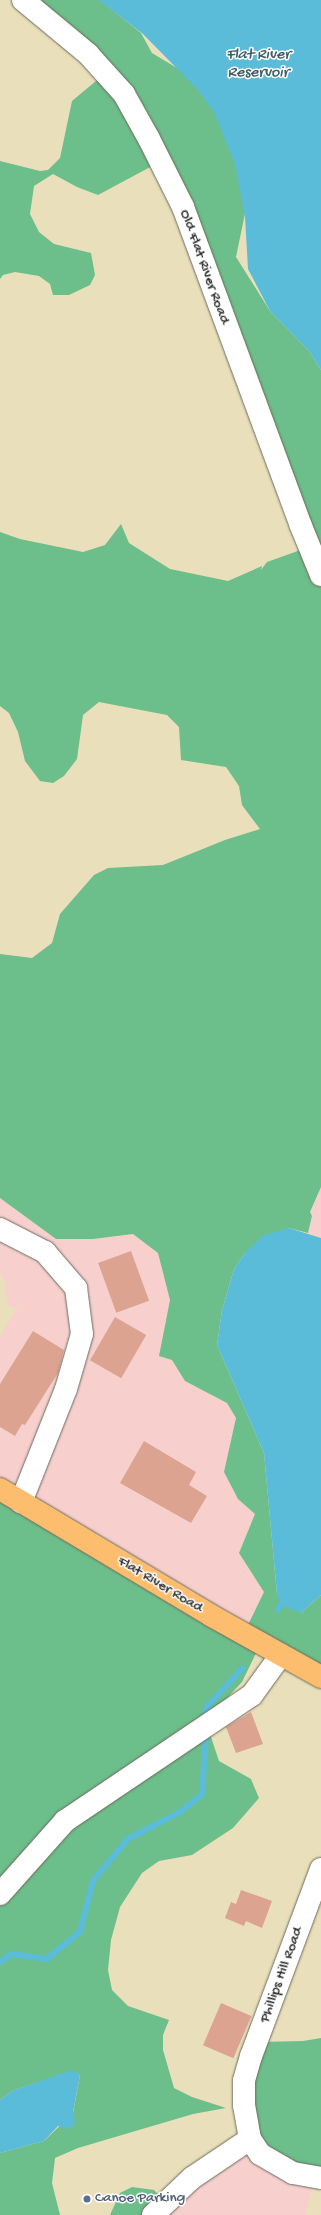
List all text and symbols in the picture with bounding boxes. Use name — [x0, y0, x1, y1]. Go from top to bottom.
water label: Flat River Reservoir — [226, 46, 290, 84]
street label: Old Flat River Road — [175, 207, 233, 327]
street label: Flat River Road — [114, 1553, 206, 1617]
street label: Phillips Hill Road — [256, 1925, 308, 2025]
place label: Canoe Parking — [95, 2190, 185, 2208]
marker: Canoe Parking — [82, 2194, 92, 2204]

